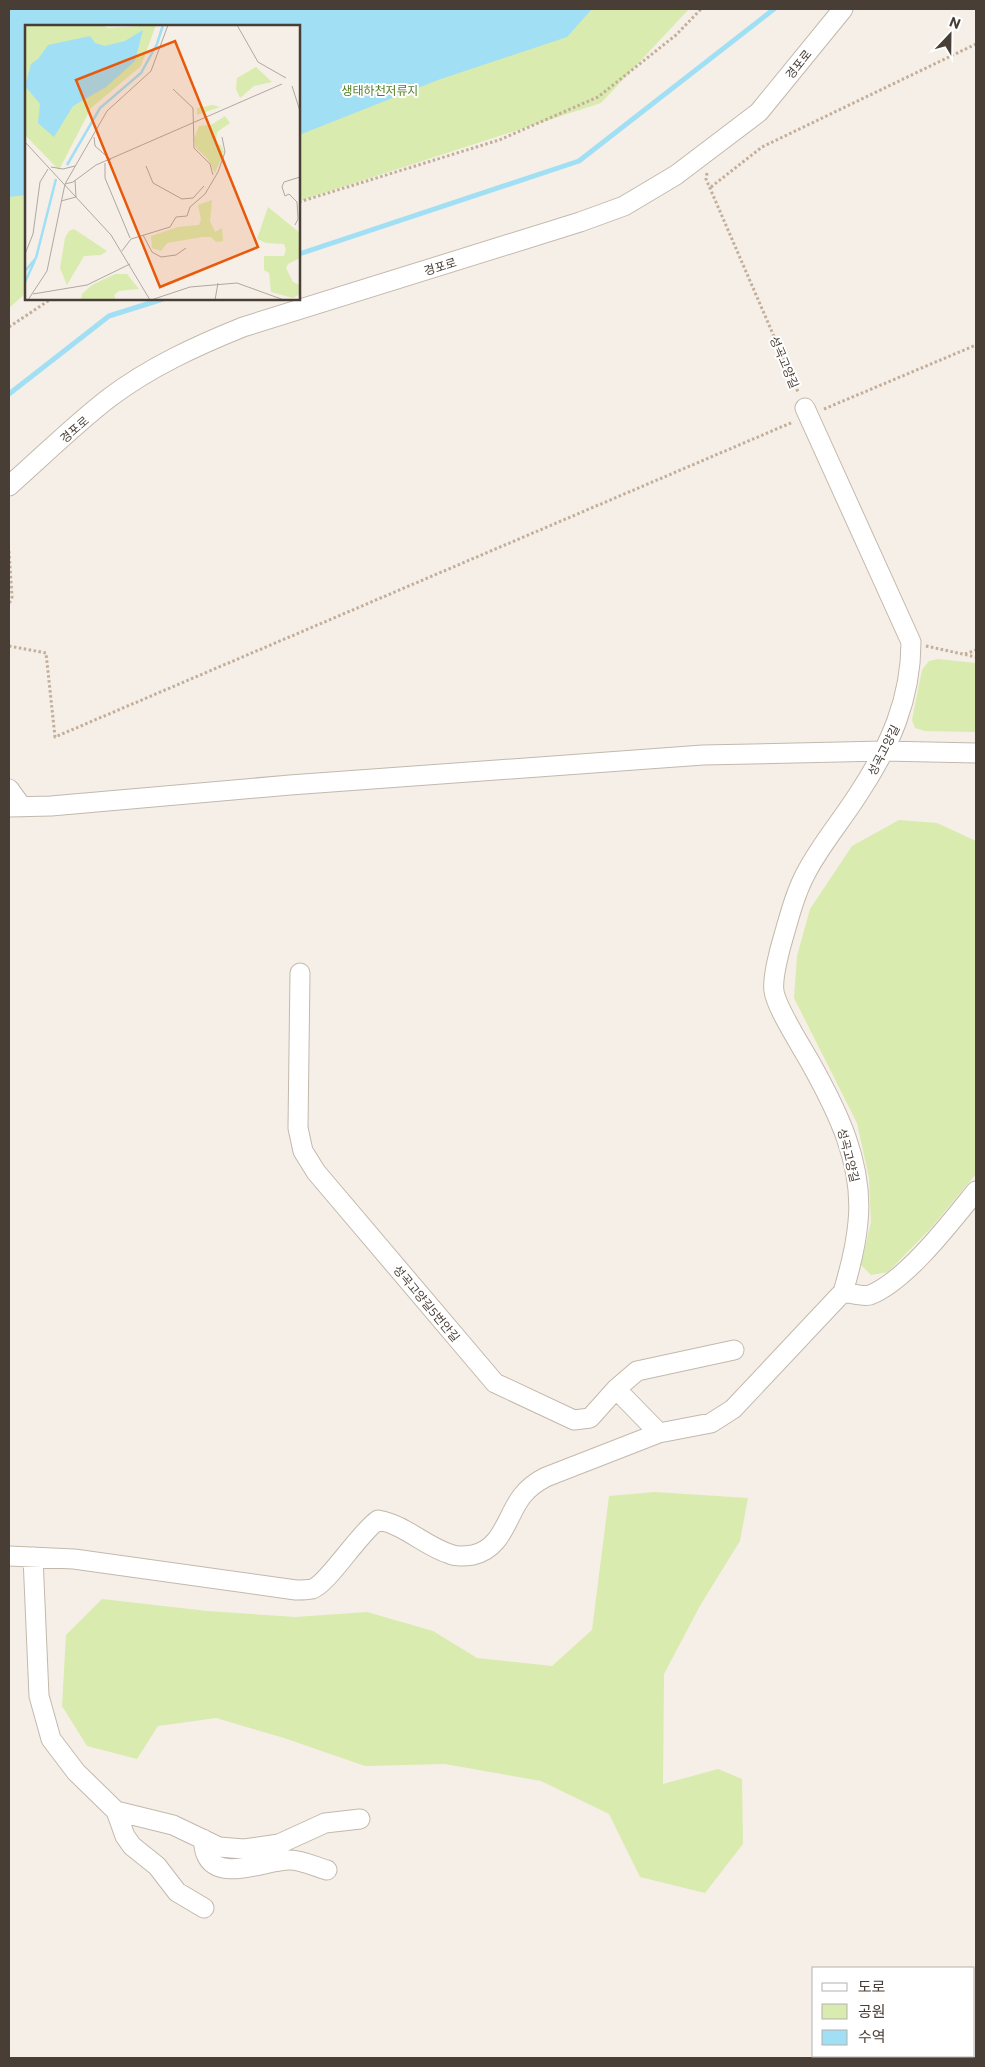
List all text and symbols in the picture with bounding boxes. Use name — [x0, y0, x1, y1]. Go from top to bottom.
north arrow — [925, 10, 975, 60]
text: N — [947, 13, 963, 32]
inset map — [25, 25, 300, 300]
street label: 경포로 — [782, 47, 814, 81]
park label: 생태하천저류지 — [341, 83, 419, 97]
street label: 경포로 — [422, 254, 458, 278]
street label: 성곡고양길 — [768, 334, 802, 390]
street label: 경포로 — [57, 413, 91, 445]
street label: 성곡고양길 — [864, 722, 902, 778]
street label: 성곡고양길 — [836, 1127, 862, 1183]
street label: 성곡고양길5번안길 — [391, 1262, 463, 1344]
legend — [812, 1967, 975, 2057]
text: 도로 — [858, 1977, 886, 1995]
text: 공원 — [858, 2002, 886, 2020]
text: 수역 — [858, 2027, 886, 2045]

